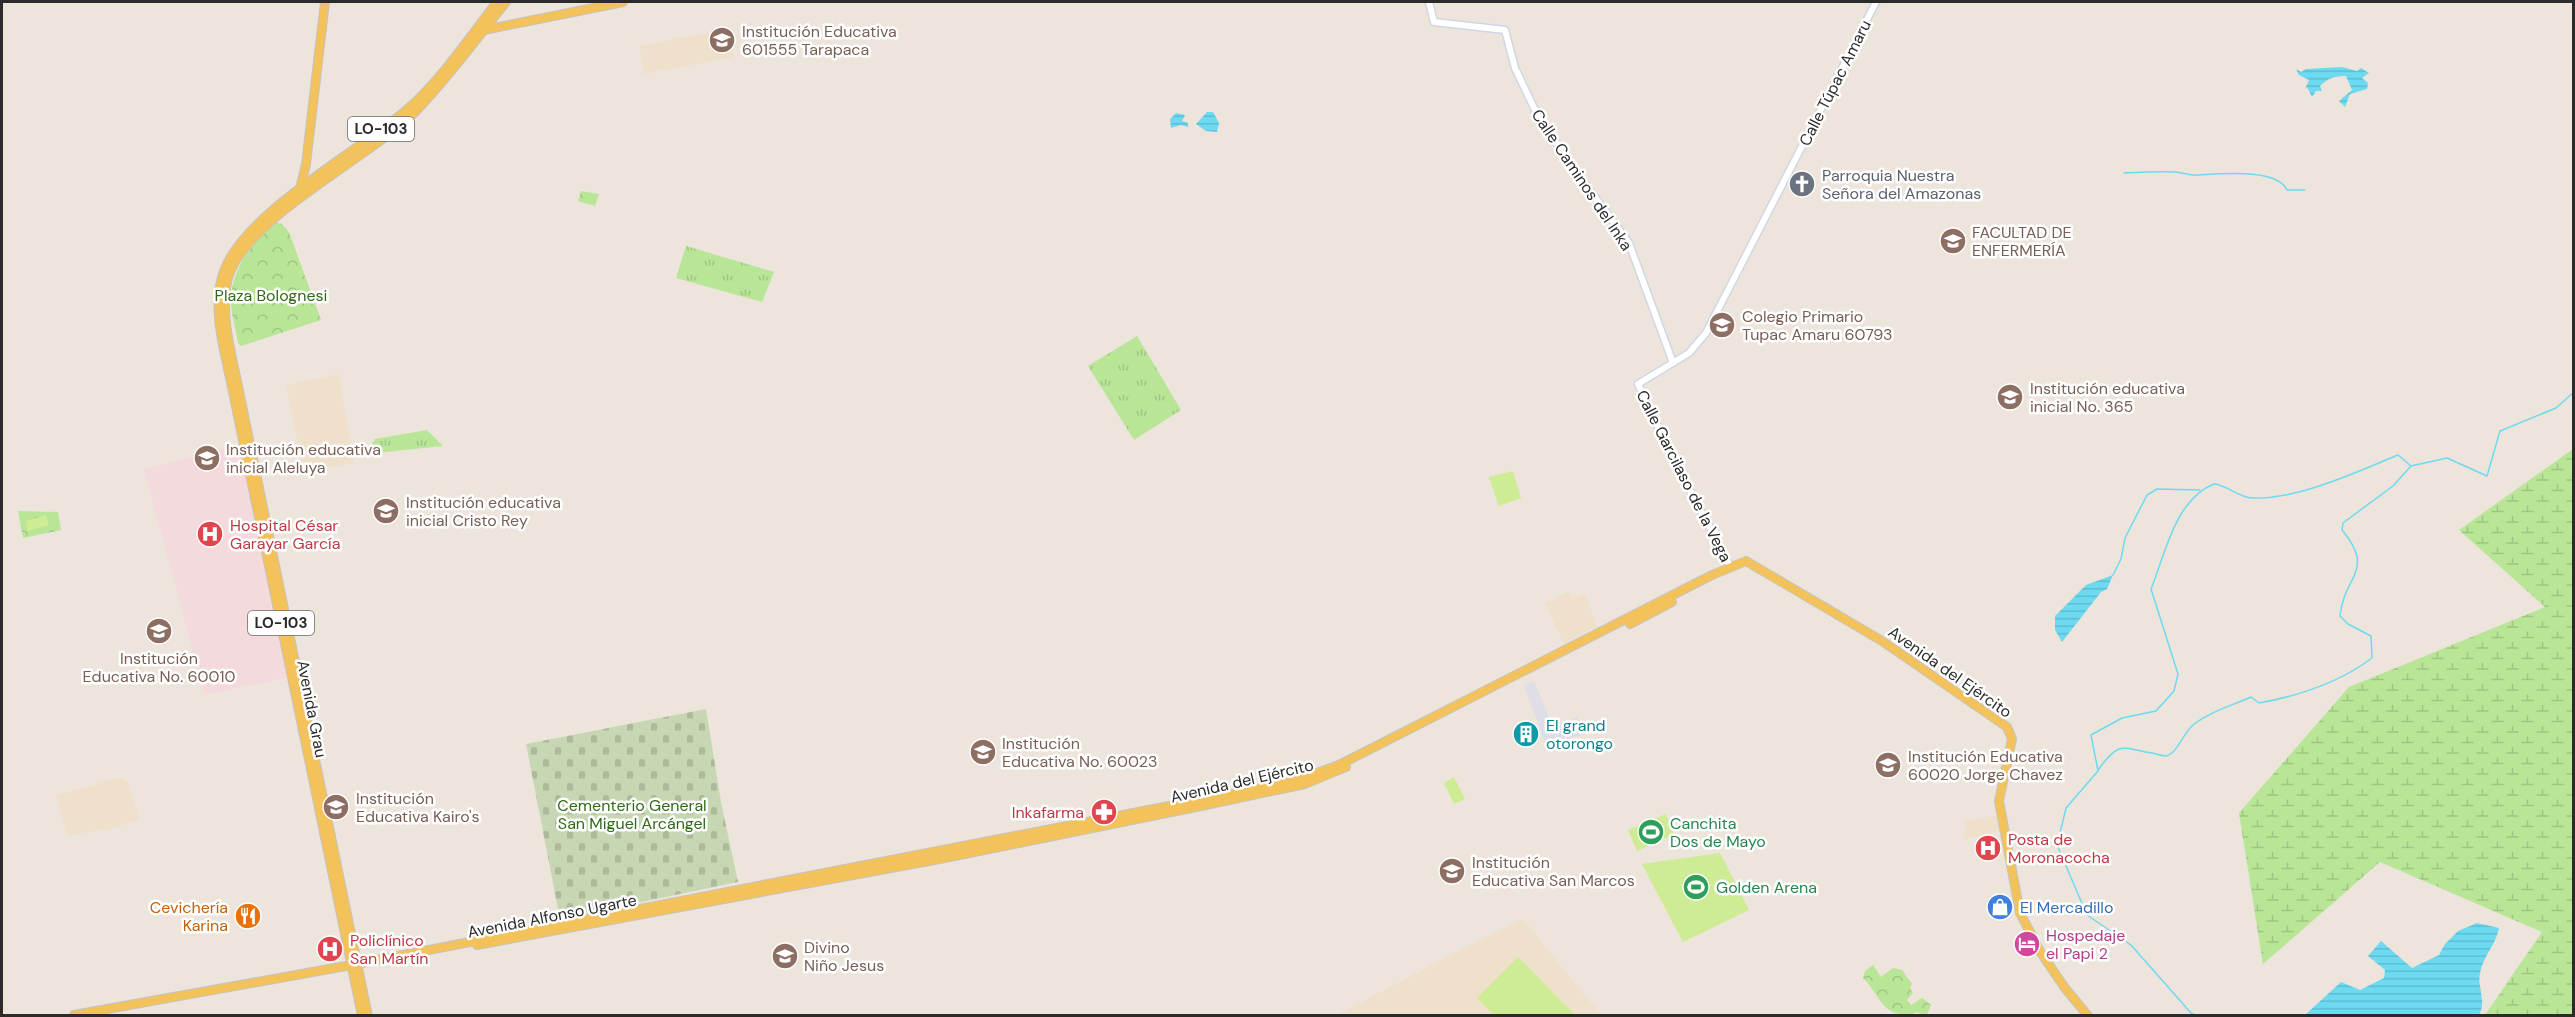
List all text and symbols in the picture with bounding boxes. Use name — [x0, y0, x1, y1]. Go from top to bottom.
street label: Calle Túpac Amaru — [1794, 16, 1876, 150]
place label: Institución Educativa 601555 Tarapaca — [742, 21, 897, 60]
school or university icon: Institución Educativa 601555 Tarapaca — [707, 25, 737, 55]
street label: Calle Caminos del Inka — [1527, 105, 1637, 255]
road number: LO-103 — [348, 117, 414, 141]
place label: Parroquia Nuestra Señora del Amazonas — [1822, 165, 1981, 204]
church icon: Parroquia Nuestra Señora del Amazonas — [1787, 169, 1817, 199]
place label: FACULTAD DE ENFERMERÍA — [1972, 222, 2072, 261]
school or university icon: FACULTAD DE ENFERMERÍA — [1938, 226, 1968, 256]
park label: Plaza Bolognesi — [215, 285, 327, 306]
place label: Colegio Primario Tupac Amaru 60793 — [1742, 306, 1893, 345]
school or university icon: Colegio Primario Tupac Amaru 60793 — [1707, 310, 1737, 340]
place label: Institución educativa inicial No. 365 — [2030, 378, 2185, 417]
school or university icon: Institución educativa inicial No. 365 — [1995, 382, 2025, 412]
street label: Calle Garcilaso de la Vega — [1631, 386, 1737, 566]
place label: Institución educativa inicial Aleluya — [226, 439, 381, 478]
school or university icon: Institución educativa inicial Aleluya — [192, 443, 222, 473]
place label: Institución educativa inicial Cristo Rey — [406, 492, 561, 531]
school or university icon: Institución educativa inicial Cristo Rey — [371, 496, 401, 526]
place label: Hospital César Garayar García — [230, 515, 340, 554]
hospital icon: Hospital César Garayar García — [195, 519, 225, 549]
road number: LO-103 — [248, 611, 314, 635]
school or university icon: Institución Educativa No. 60010 — [144, 616, 174, 646]
street label: Avenida del Ejército — [1884, 622, 2016, 722]
place label: Institución Educativa No. 60010 — [83, 648, 235, 687]
street label: Avenida Grau — [292, 658, 332, 760]
place label: El grand otorongo — [1546, 715, 1613, 754]
building icon: El grand otorongo — [1511, 719, 1541, 749]
place label: Institución Educativa No. 60023 — [1002, 733, 1157, 772]
school or university icon: Institución Educativa No. 60023 — [968, 737, 998, 767]
place label: Institución Educativa 60020 Jorge Chavez — [1908, 746, 2063, 785]
school or university icon: Institución Educativa 60020 Jorge Chavez — [1873, 750, 1903, 780]
street label: Avenida del Ejército — [1168, 754, 1316, 808]
place label: Institución Educativa Kairo's — [356, 788, 480, 827]
school or university icon: Institución Educativa Kairo's — [321, 792, 351, 822]
park label: Cementerio General San Miguel Arcángel — [557, 795, 707, 834]
pharmacy icon: Inkafarma — [1089, 797, 1119, 827]
place label: Inkafarma — [1012, 802, 1084, 823]
place label: Canchita Dos de Mayo — [1670, 813, 1766, 852]
sports icon: Canchita Dos de Mayo — [1636, 817, 1666, 847]
place label: Posta de Moronacocha — [2008, 829, 2110, 868]
hospital icon: Posta de Moronacocha — [1973, 833, 2003, 863]
place label: Institución Educativa San Marcos — [1472, 852, 1635, 891]
school or university icon: Institución Educativa San Marcos — [1437, 856, 1467, 886]
sports icon: Golden Arena — [1681, 872, 1711, 902]
place label: Golden Arena — [1716, 877, 1817, 898]
street label: Avenida Alfonso Ugarte — [466, 889, 638, 943]
shop icon: El Mercadillo — [1985, 892, 2015, 922]
place label: Cevichería Karina — [150, 897, 228, 936]
place label: El Mercadillo — [2020, 897, 2113, 918]
restaurant icon: Cevichería Karina — [233, 901, 263, 931]
place label: Hospedaje el Papi 2 — [2046, 925, 2125, 964]
hotel icon: Hospedaje el Papi 2 — [2012, 929, 2042, 959]
place label: Policlínico San Martín — [350, 930, 429, 969]
hospital icon: Policlínico San Martín — [315, 934, 345, 964]
place label: Divino Niño Jesus — [804, 937, 884, 976]
school or university icon: Divino Niño Jesus — [770, 941, 800, 971]

